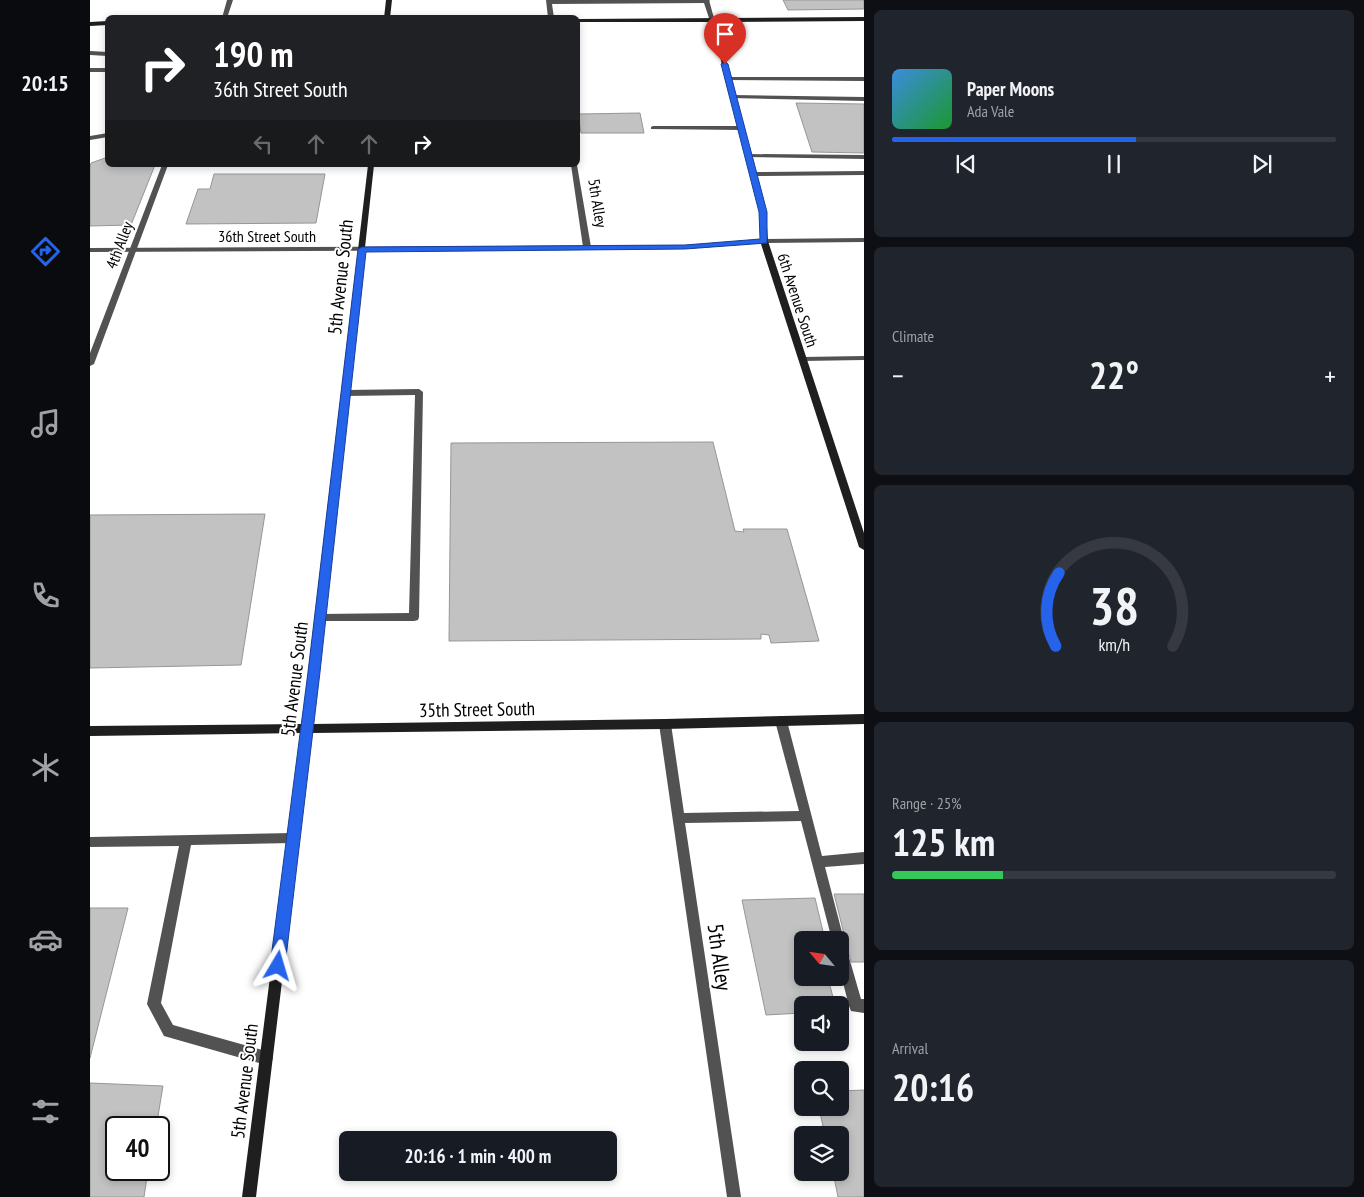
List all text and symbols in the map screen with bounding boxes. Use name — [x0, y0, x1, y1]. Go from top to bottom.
pin — [704, 13, 746, 64]
icon: arrive — [711, 20, 739, 48]
text: 190 m — [213, 31, 294, 77]
icon: right — [130, 35, 195, 100]
text: 20:15 — [21, 69, 69, 97]
text: 36th Street South — [213, 75, 348, 103]
text: Paper Moons — [967, 77, 1054, 101]
text: Ada Vale — [967, 101, 1014, 121]
icon: left — [249, 130, 277, 158]
icon: ahead — [302, 130, 330, 158]
icon: ahead — [355, 130, 383, 158]
icon: right — [408, 130, 436, 158]
icon: previous — [952, 150, 980, 178]
icon: pause — [1100, 150, 1128, 178]
icon: next — [1248, 150, 1276, 178]
street label: 5th Alley — [584, 177, 612, 229]
street label: 5th Avenue South — [322, 218, 358, 336]
street label: 4th Alley — [101, 219, 137, 271]
street label: 36th Street South — [218, 226, 316, 246]
icon: directions — [28, 234, 63, 269]
street label: 6th Avenue South — [773, 250, 823, 350]
text: Climate — [892, 326, 934, 346]
text: 22° — [1089, 350, 1139, 399]
text: − — [892, 357, 904, 394]
text: + — [1324, 357, 1336, 394]
icon: music — [28, 406, 63, 441]
text: 38 — [1089, 572, 1139, 639]
icon: phone — [28, 578, 63, 613]
street label: 5th Avenue South — [275, 620, 313, 738]
text: km/h — [1098, 633, 1130, 656]
street label: 35th Street South — [419, 696, 535, 722]
icon: climate — [28, 750, 63, 785]
text: Range · 25% — [892, 793, 961, 813]
text: 125 km — [892, 817, 995, 866]
icon: car — [28, 922, 63, 957]
street label: 5th Alley — [701, 922, 739, 993]
north arrow — [794, 931, 849, 986]
map controls — [794, 931, 849, 1181]
position arrow — [251, 939, 303, 991]
button: sound — [794, 996, 849, 1051]
street label: 5th Avenue South — [225, 1022, 263, 1140]
text: Arrival — [892, 1038, 928, 1058]
button: search — [794, 1061, 849, 1116]
text: 20:16 — [892, 1062, 974, 1111]
icon: filters — [28, 1094, 63, 1129]
speed limit sign: 40 — [105, 1116, 170, 1181]
button: layers — [794, 1126, 849, 1181]
text: 20:16 · 1 min · 400 m — [405, 1144, 551, 1168]

